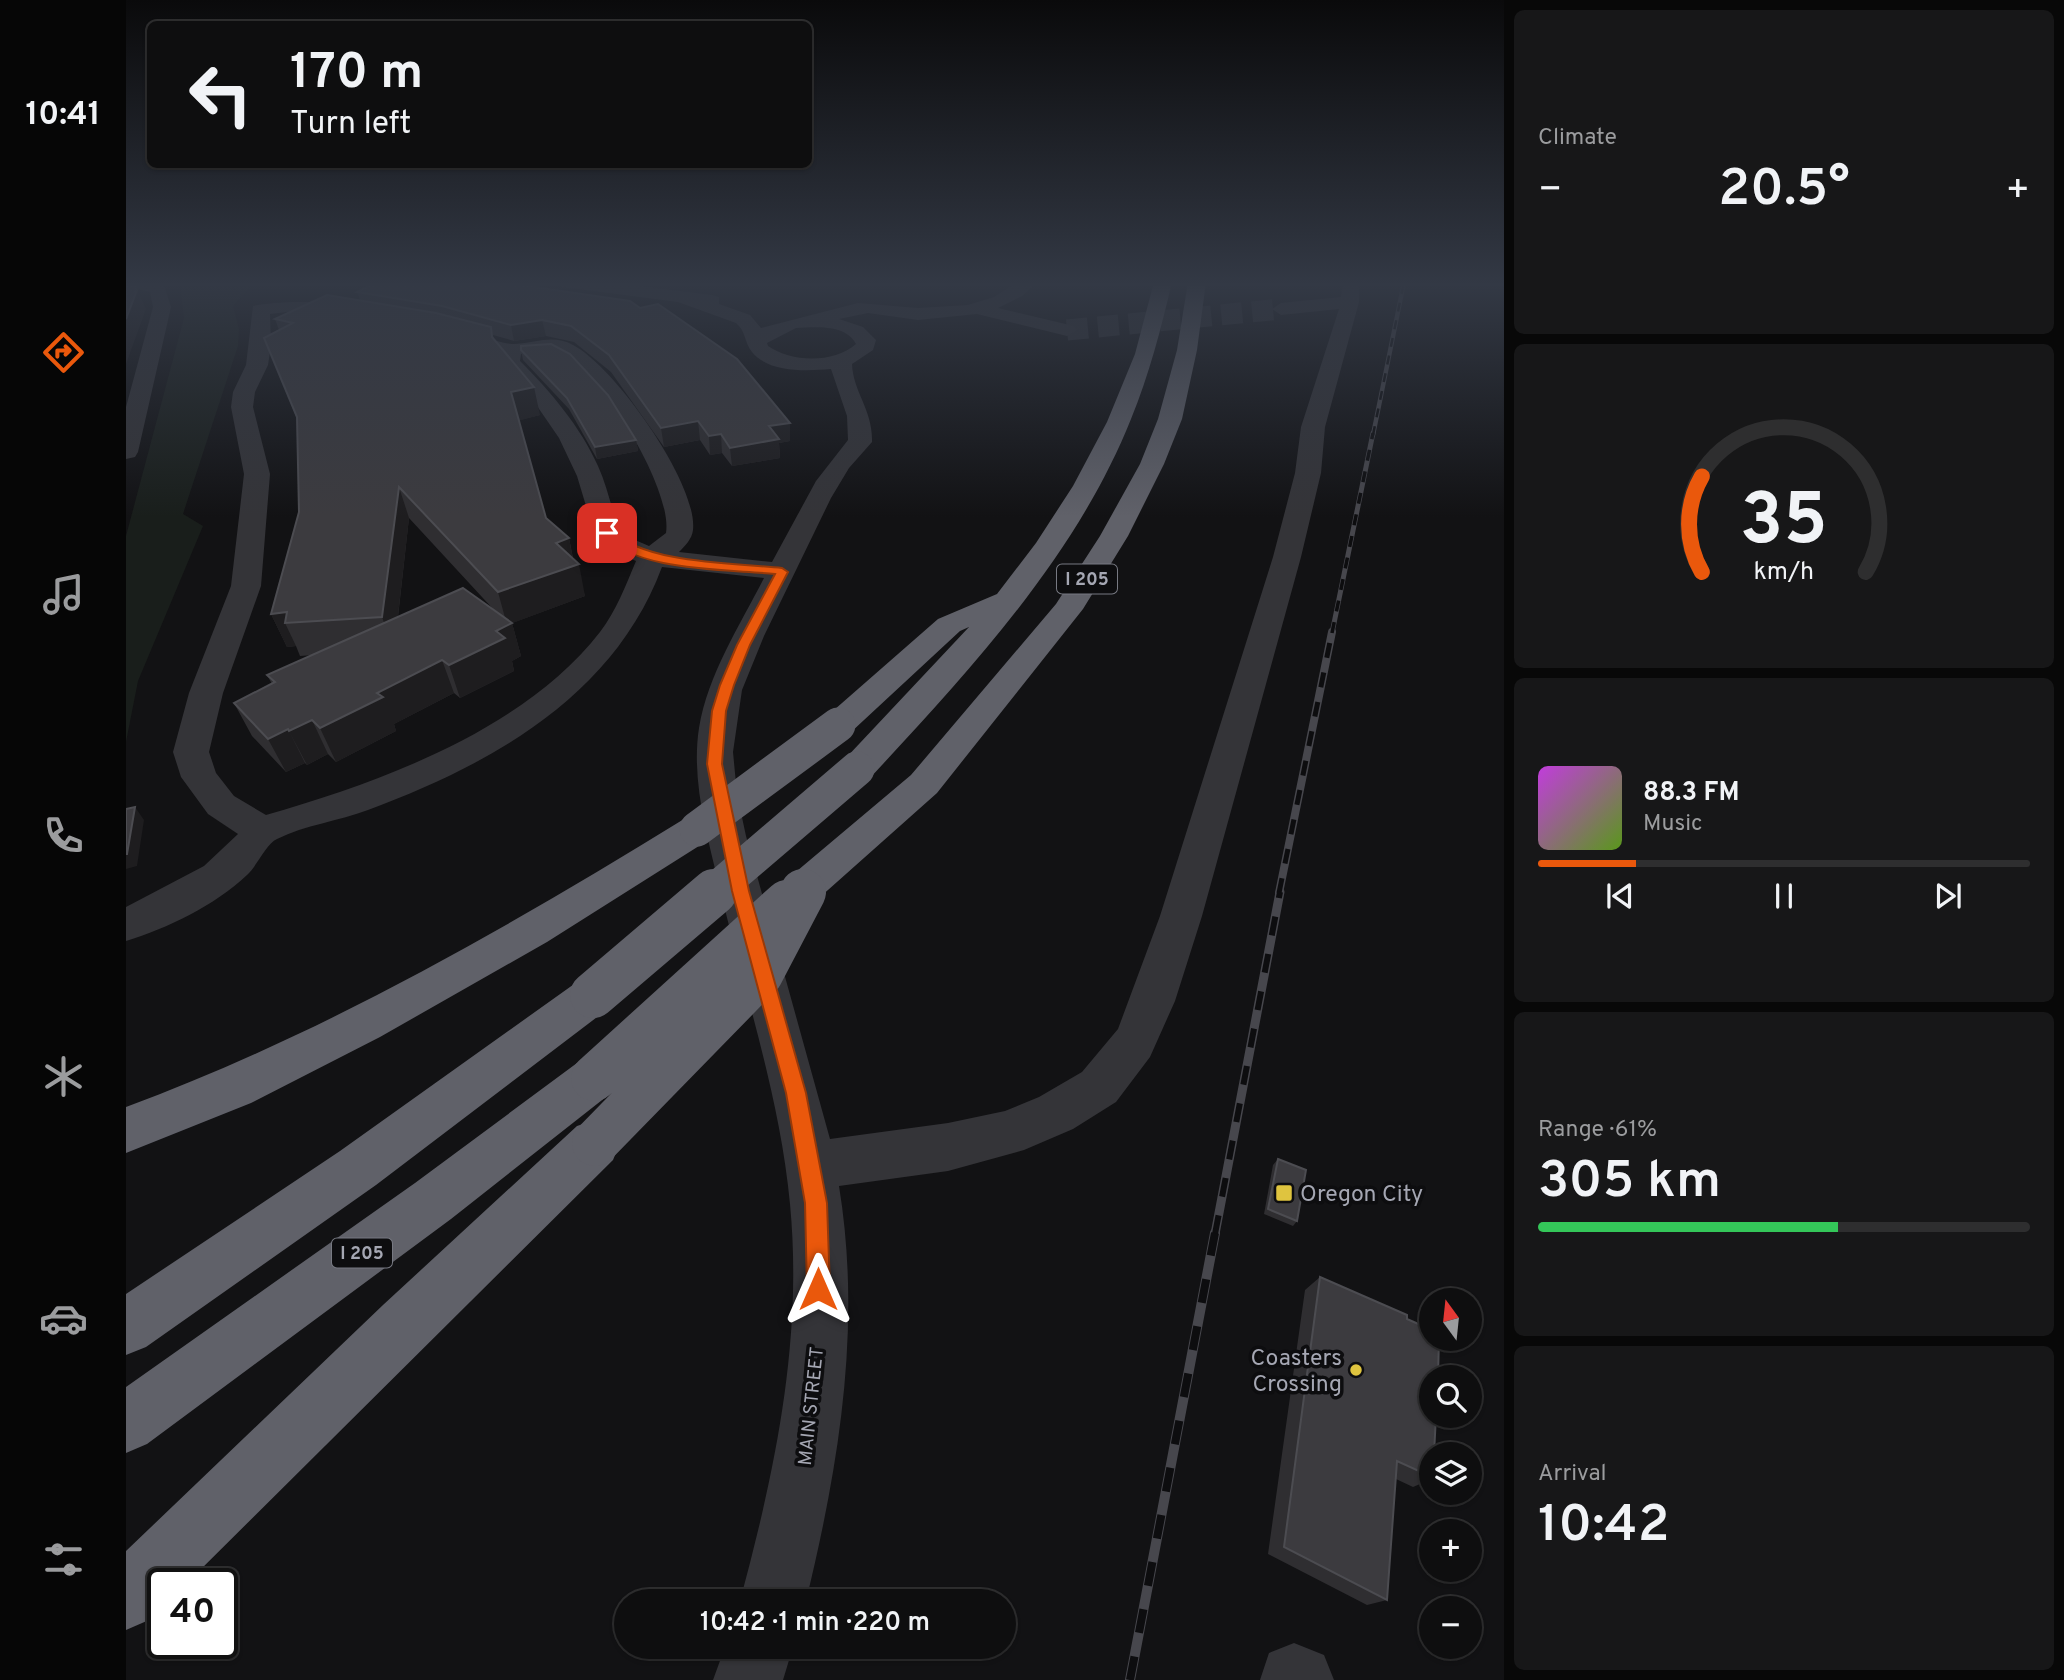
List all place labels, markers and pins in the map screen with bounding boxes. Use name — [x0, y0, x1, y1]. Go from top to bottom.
pin — [577, 503, 637, 563]
place label: Oregon City — [1300, 1181, 1423, 1210]
marker: Oregon City — [1274, 1183, 1294, 1203]
place label: Coasters Crossing — [1251, 1345, 1342, 1400]
marker: Coasters Crossing — [1348, 1362, 1364, 1378]

